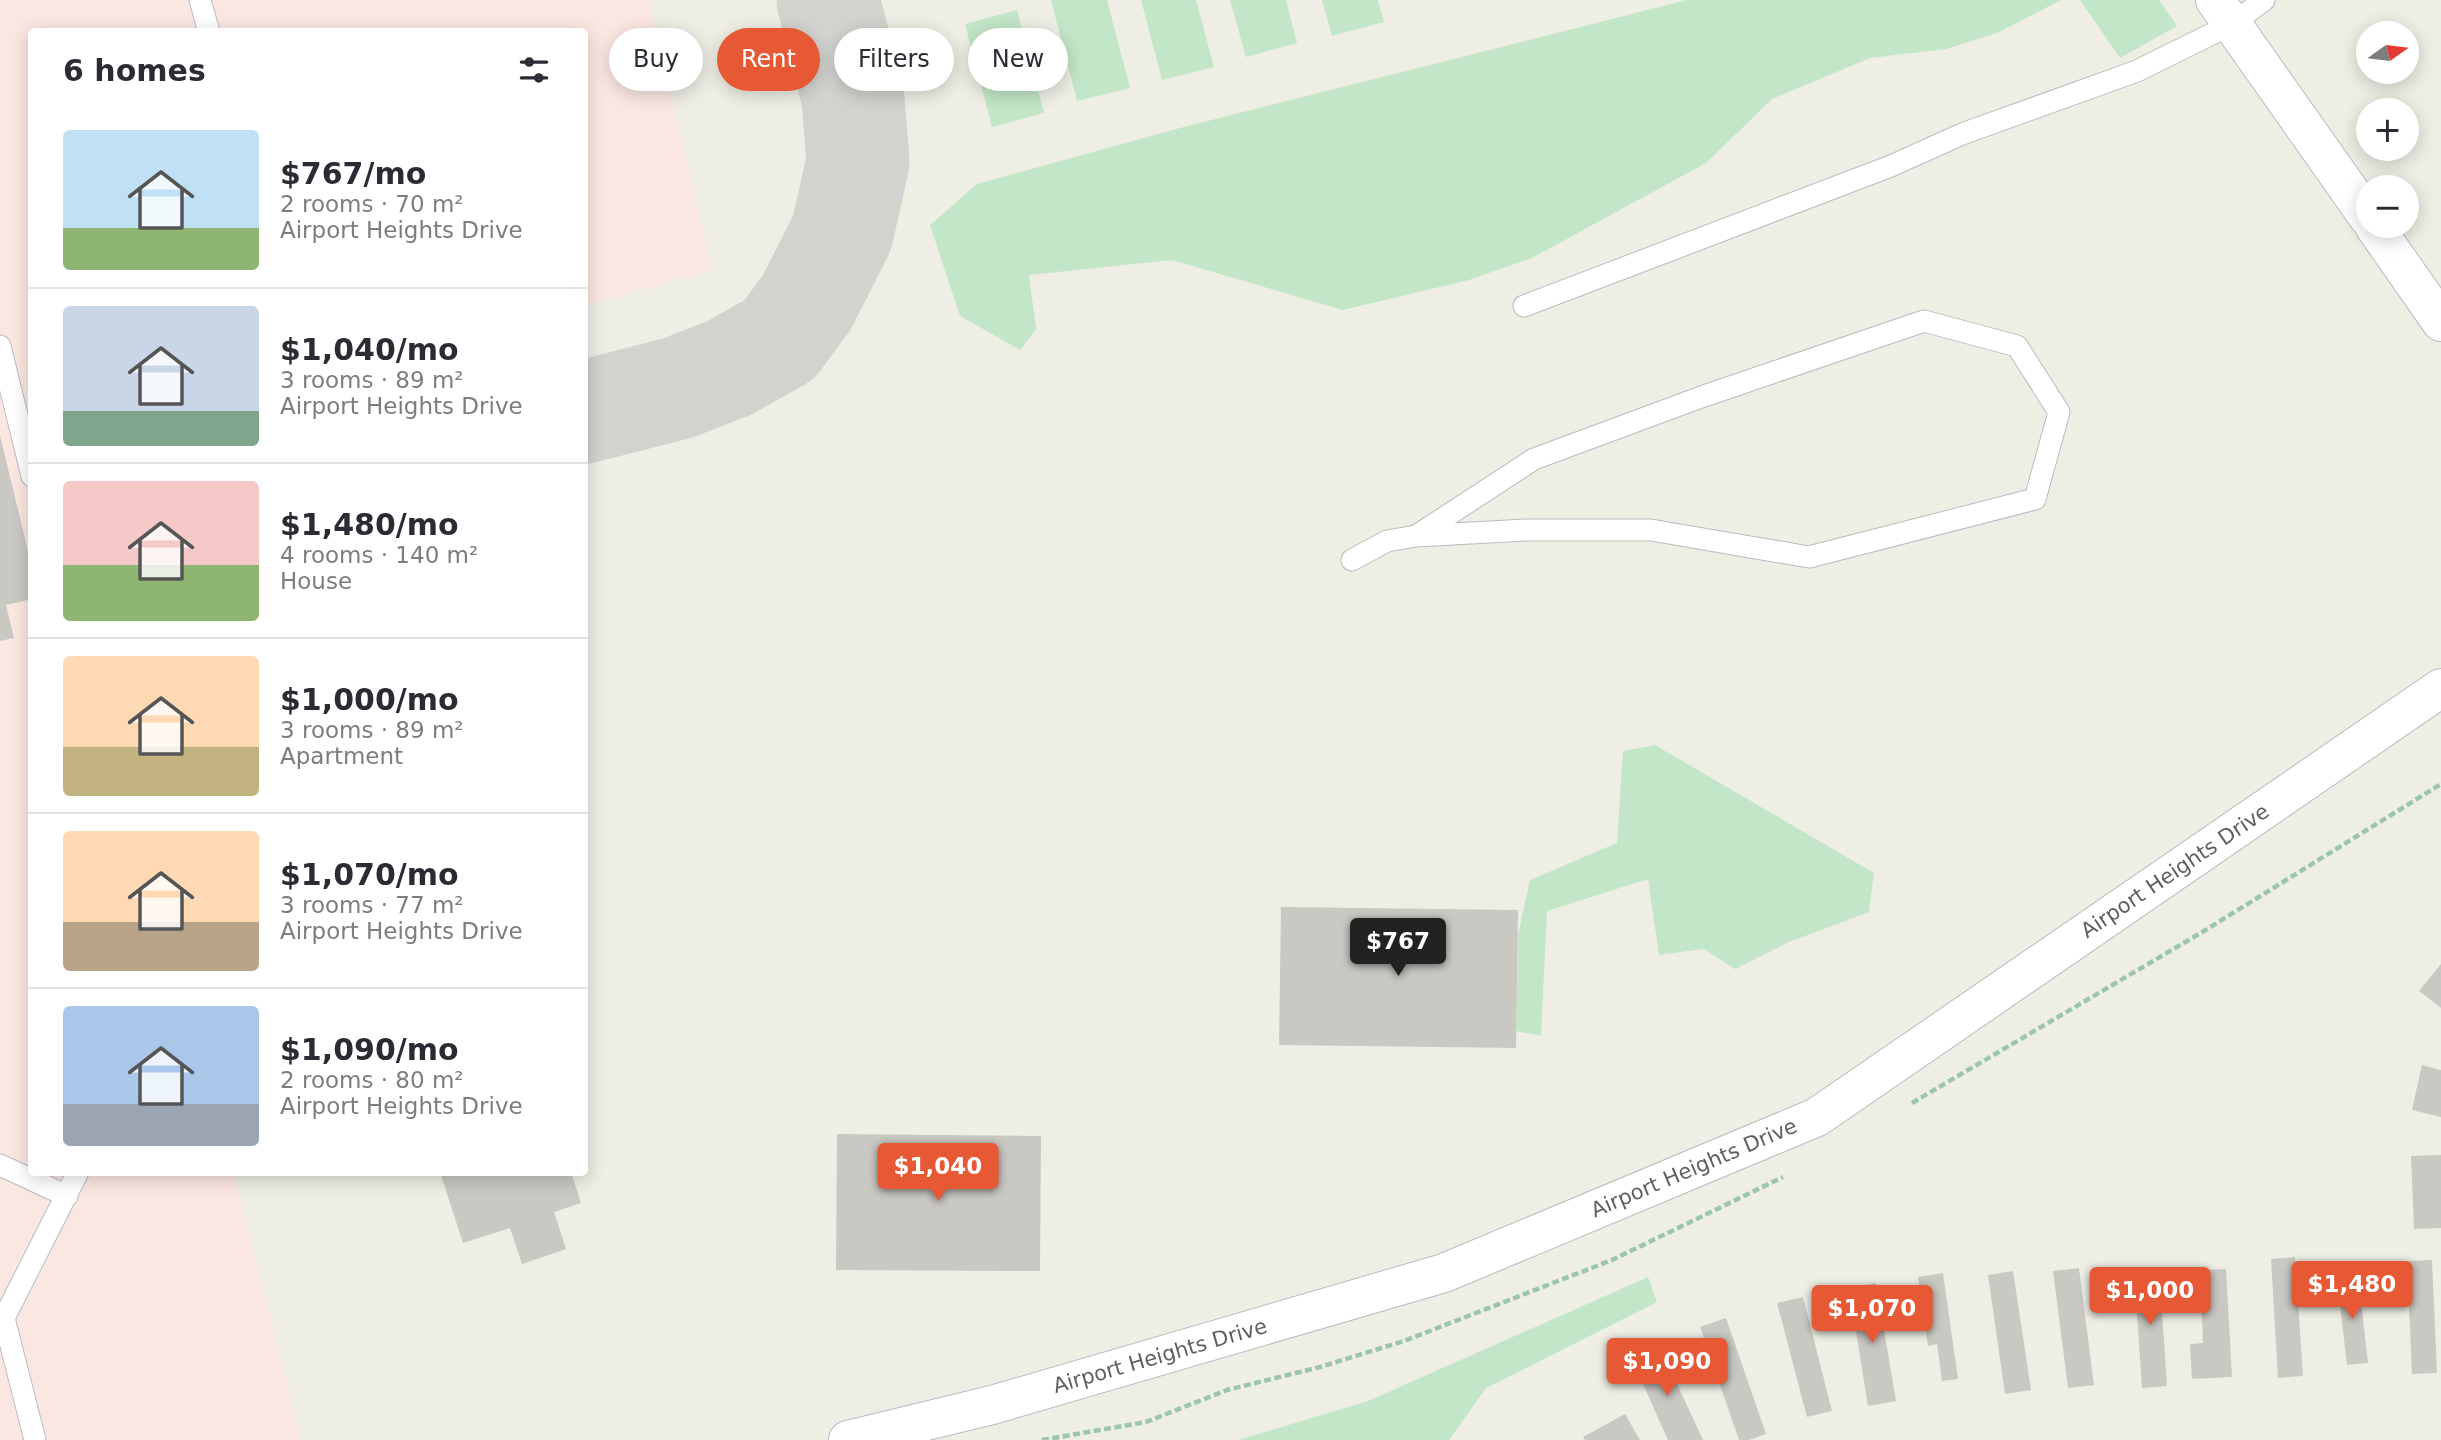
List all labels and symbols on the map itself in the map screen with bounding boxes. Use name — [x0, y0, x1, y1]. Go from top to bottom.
north arrow — [2356, 21, 2418, 84]
street label: Airport Heights Drive — [2076, 799, 2274, 943]
pin: $767 — [1357, 918, 1439, 978]
street label: Airport Heights Drive — [1587, 1114, 1801, 1222]
pin: $1,040 — [881, 1144, 995, 1203]
pin: $1,480 — [2295, 1262, 2409, 1321]
pin: $1,000 — [2093, 1268, 2207, 1327]
pin: $1,070 — [1815, 1286, 1929, 1345]
street label: Airport Heights Drive — [1050, 1314, 1270, 1398]
pin: $1,090 — [1610, 1338, 1724, 1398]

